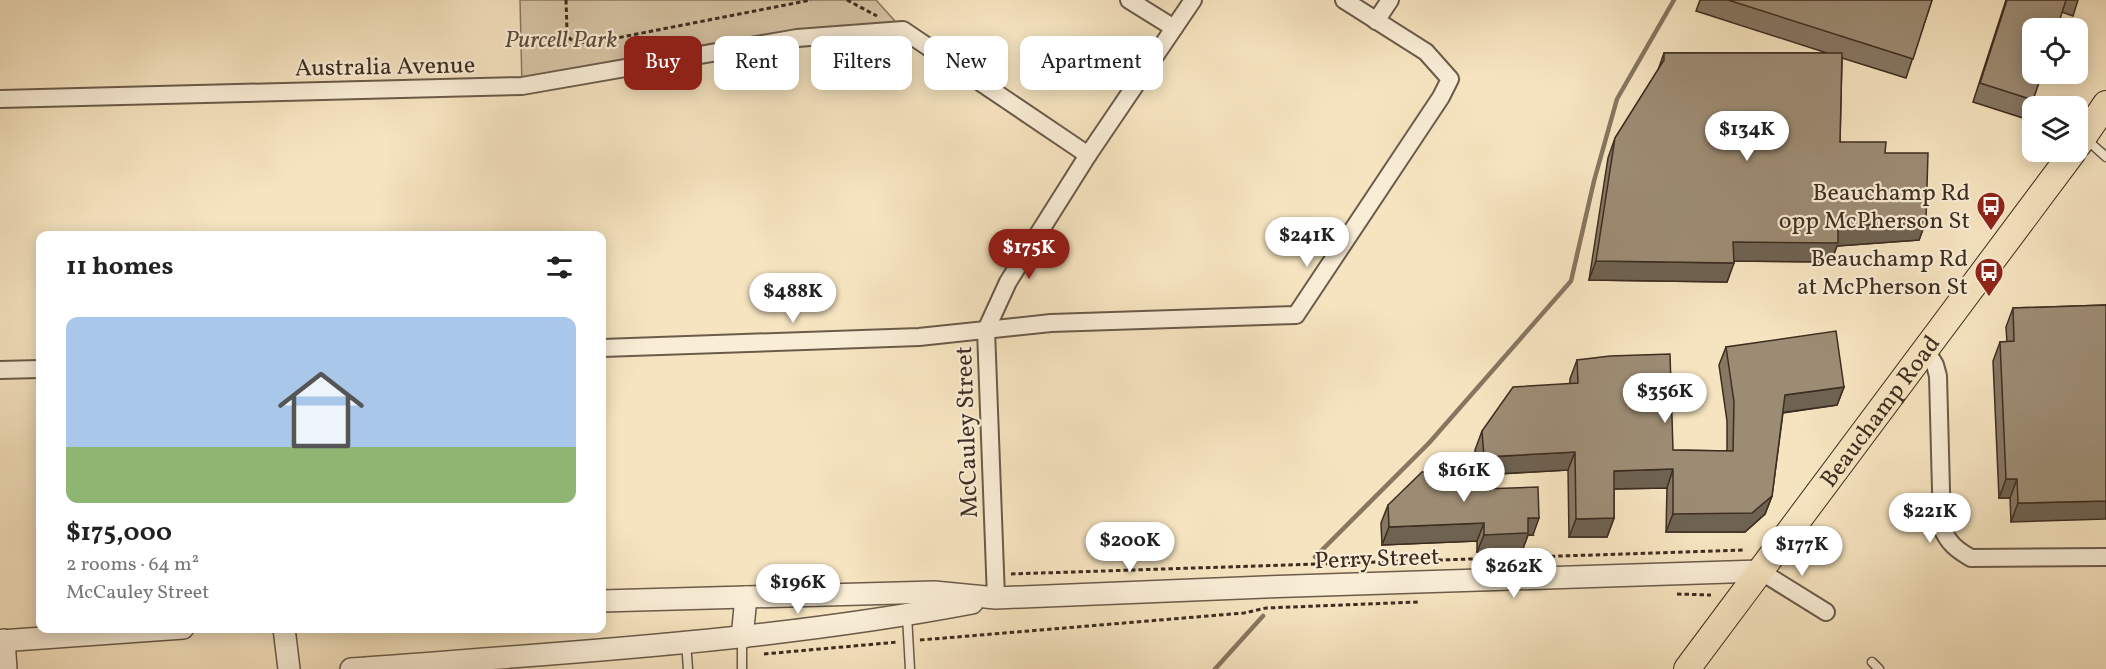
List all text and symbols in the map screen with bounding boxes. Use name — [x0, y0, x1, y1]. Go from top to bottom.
map controls — [2022, 18, 2088, 162]
button: locate — [2022, 18, 2088, 84]
park label: Purcell Park — [505, 24, 617, 58]
chip: Buy — [624, 36, 702, 90]
chip: Rent — [714, 36, 799, 90]
chip: Filters — [811, 36, 912, 90]
chip: New — [924, 36, 1008, 90]
chip: Apartment — [1020, 36, 1163, 90]
street label: Australia Avenue — [295, 49, 475, 87]
button: layers — [2022, 96, 2088, 162]
pin: $134K — [1705, 111, 1789, 162]
text: $134K — [1719, 116, 1775, 144]
place label: Beauchamp Rd opp McPherson St — [1779, 177, 1970, 239]
bus stop icon: Beauchamp Rd opp McPherson St — [1975, 190, 2007, 232]
pin: $241K — [1265, 217, 1349, 268]
text: $241K — [1279, 222, 1335, 250]
pin: $175K — [987, 229, 1071, 280]
text: $175K — [1003, 234, 1055, 262]
place label: Beauchamp Rd at McPherson St — [1797, 243, 1968, 305]
text: 11 homes — [66, 249, 173, 285]
icon: filters — [543, 251, 576, 284]
bus stop icon: Beauchamp Rd at McPherson St — [1973, 256, 2005, 298]
pin: $488K — [751, 273, 835, 324]
text: $488K — [763, 278, 823, 306]
street label: Beauchamp Road — [1813, 329, 1949, 495]
street label: McCauley Street — [948, 345, 988, 518]
icon: home — [267, 356, 375, 464]
pin: $356K — [1623, 373, 1707, 424]
text: $356K — [1637, 378, 1693, 406]
pin: $161K — [1422, 452, 1506, 503]
text: $161K — [1438, 457, 1490, 485]
pin: $221K — [1888, 493, 1972, 544]
text: $221K — [1903, 498, 1957, 526]
text: $175,000 — [66, 515, 172, 551]
pin: $200K — [1088, 522, 1172, 573]
pin: $177K — [1760, 526, 1844, 577]
text: $200K — [1100, 527, 1160, 555]
text: $177K — [1776, 531, 1828, 559]
street label: Perry Street — [1314, 541, 1440, 579]
pin: $262K — [1472, 548, 1556, 599]
text: 2 rooms · 64 m² — [66, 551, 199, 579]
text: $262K — [1485, 553, 1543, 581]
pin: $196K — [756, 564, 840, 615]
text: $196K — [770, 569, 826, 597]
text: McCauley Street — [66, 579, 209, 607]

